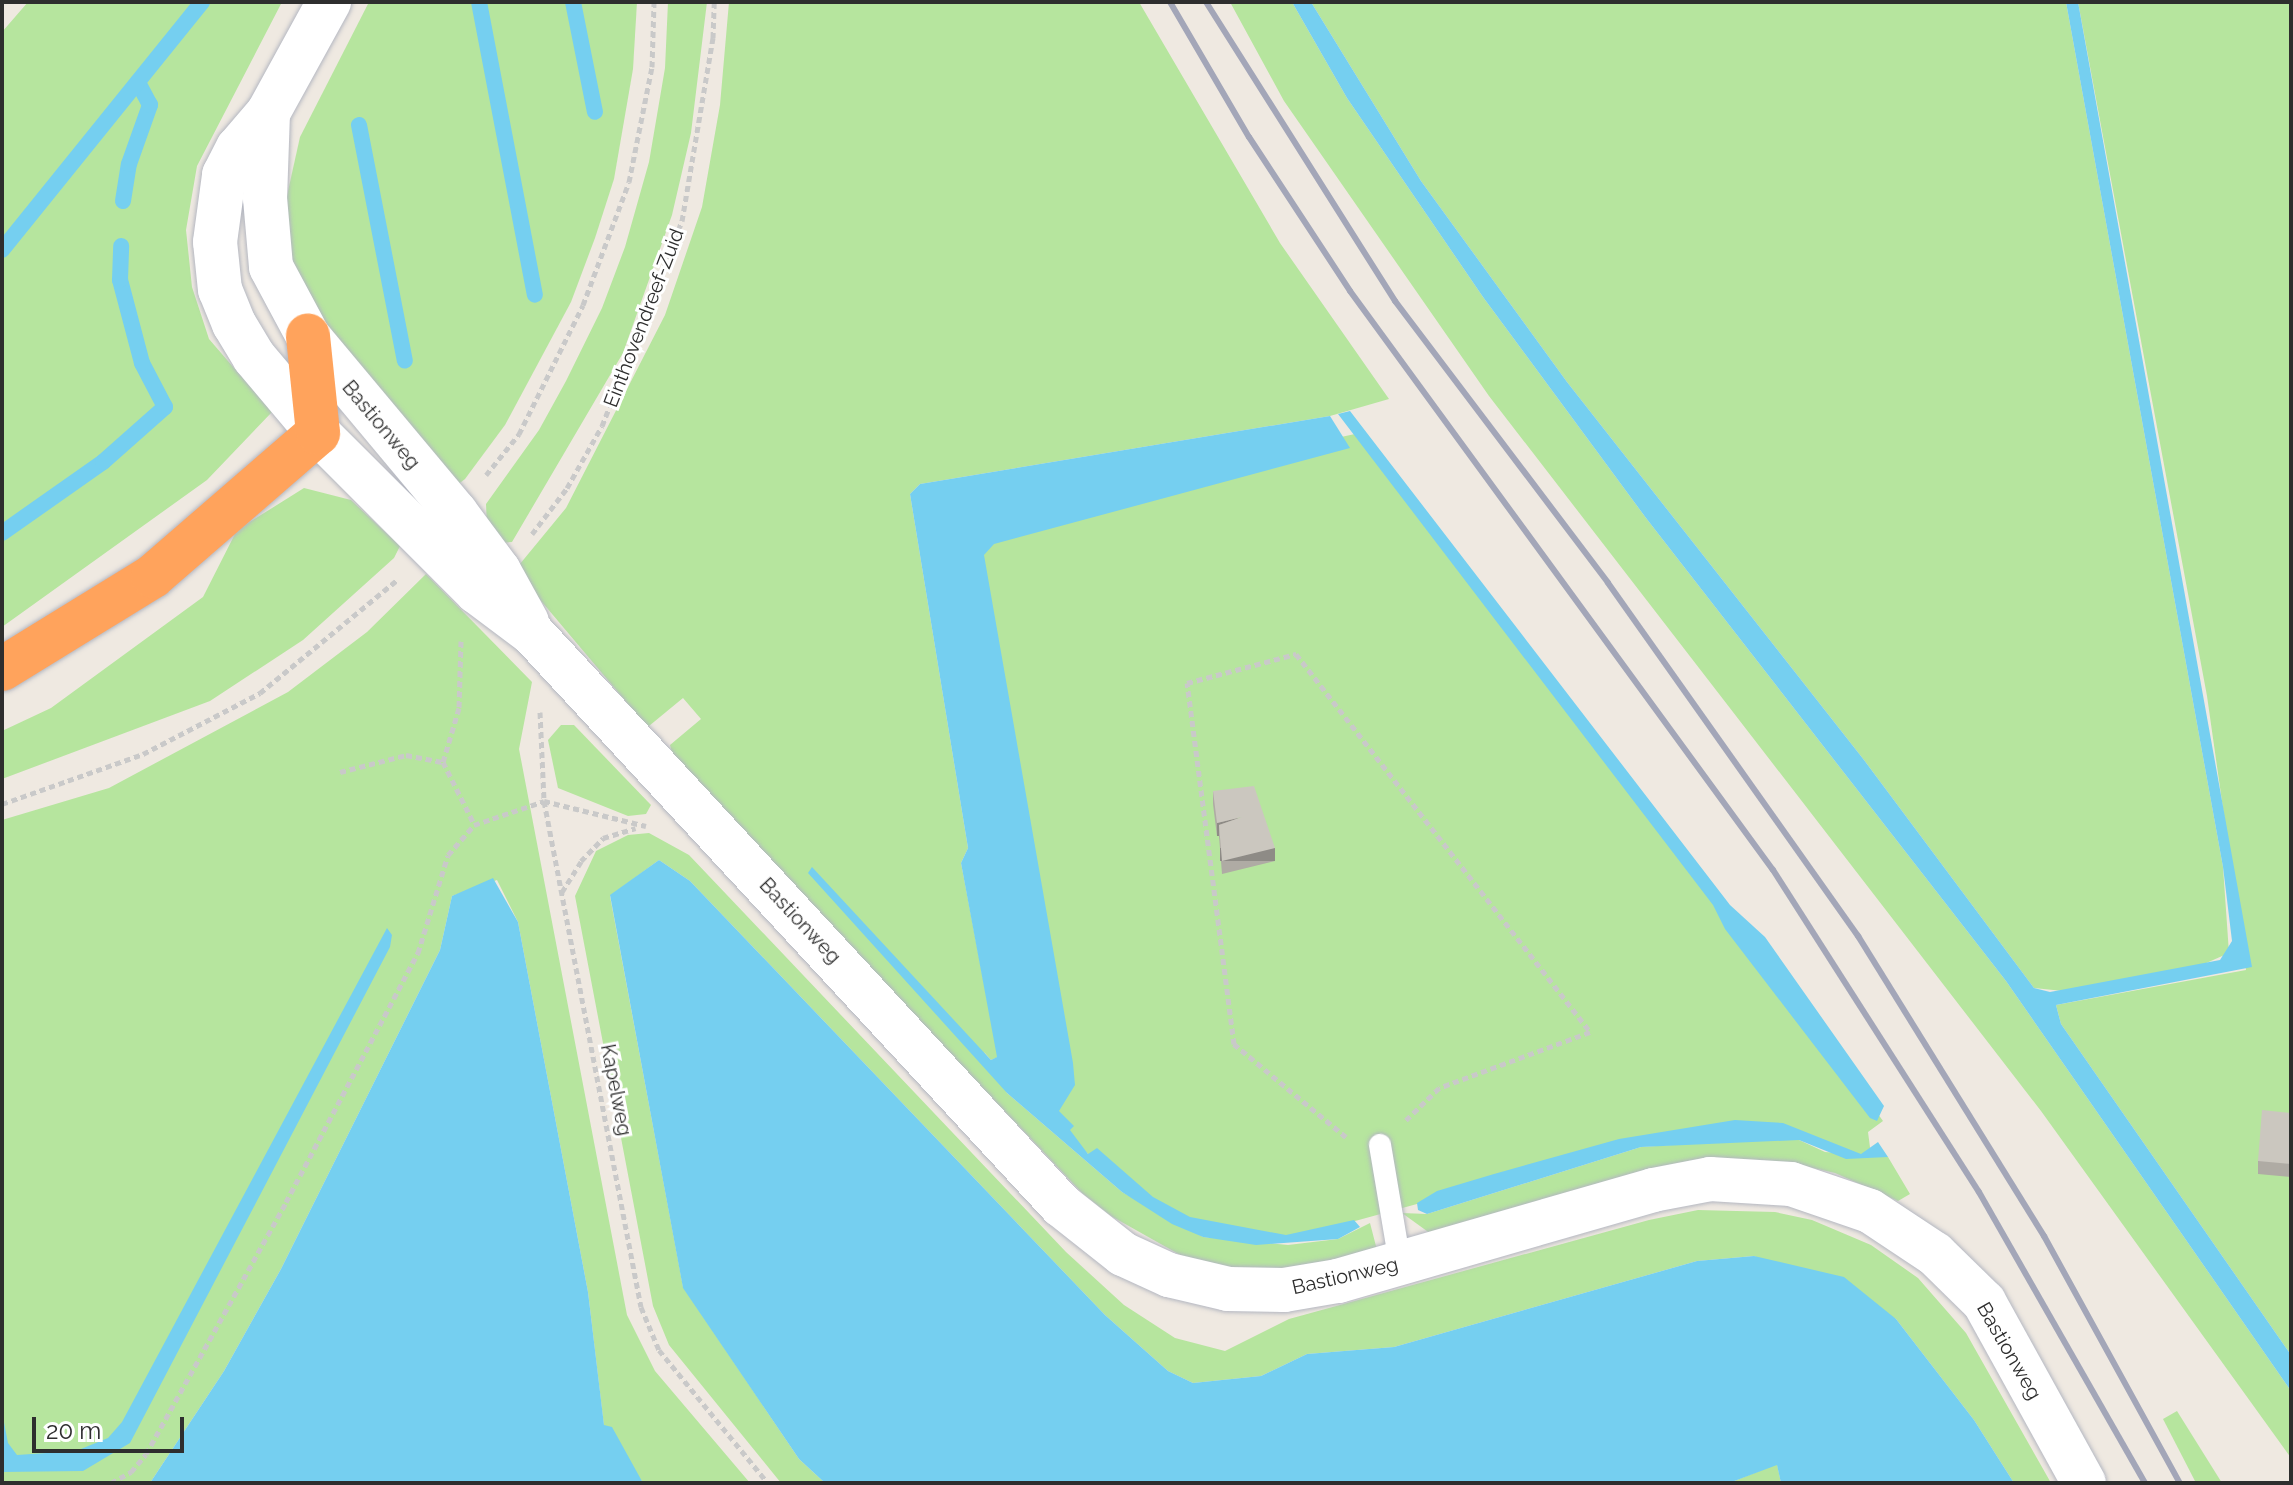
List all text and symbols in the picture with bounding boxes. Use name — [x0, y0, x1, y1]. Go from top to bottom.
street label: Einthovendreef-Zuid — [599, 225, 689, 411]
street label: Bastionweg — [337, 376, 425, 474]
street label: Bastionweg — [754, 873, 846, 969]
street label: Kapelweg — [595, 1042, 637, 1138]
street label: Bastionweg — [1290, 1252, 1400, 1300]
street label: Bastionweg — [1972, 1298, 2046, 1404]
scale bar — [36, 1401, 188, 1451]
text: 20 m — [46, 1416, 101, 1445]

